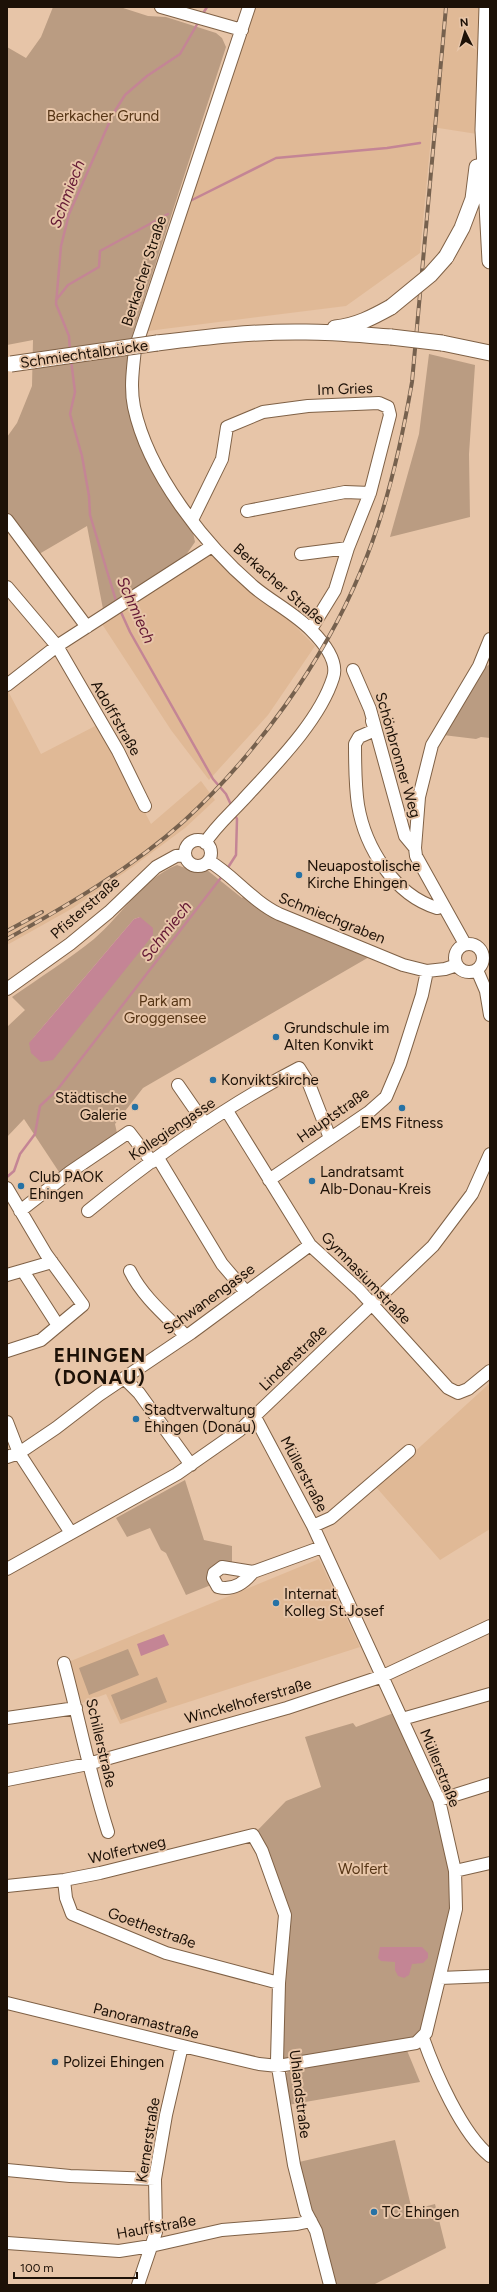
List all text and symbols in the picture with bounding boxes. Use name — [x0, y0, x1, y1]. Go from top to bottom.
north arrow — [445, 12, 485, 52]
text: N — [459, 16, 469, 29]
park label: Berkacher Grund — [47, 107, 159, 125]
water label: Schmiech — [45, 157, 89, 231]
street label: Berkacher Straße — [118, 214, 170, 328]
street label: Schmiechtalbrücke — [19, 336, 149, 372]
street label: Im Gries — [317, 379, 373, 399]
street label: Berkacher Straße — [230, 540, 328, 628]
water label: Schmiech — [113, 574, 159, 646]
street label: Adolffstraße — [87, 677, 145, 759]
street label: Schönbronner Weg — [371, 690, 425, 820]
place label: Neuapostolische Kirche Ehingen — [307, 857, 420, 892]
marker: Neuapostolische Kirche Ehingen — [294, 870, 304, 880]
street label: Pfisterstraße — [47, 873, 123, 943]
street label: Schmiechgraben — [276, 888, 388, 948]
water label: Schmiech — [137, 897, 195, 965]
park label: Park am Groggensee — [124, 992, 206, 1027]
place label: Grundschule im Alten Konvikt — [284, 1019, 389, 1054]
marker: Grundschule im Alten Konvikt — [271, 1032, 281, 1042]
place label: Konviktskirche — [221, 1071, 319, 1089]
marker: Konviktskirche — [208, 1075, 218, 1085]
street label: Hauptstraße — [293, 1084, 373, 1146]
place label: Städtische Galerie — [55, 1089, 127, 1124]
street label: Kollegiengasse — [126, 1094, 218, 1164]
marker: Städtische Galerie — [130, 1102, 140, 1112]
marker: EMS Fitness — [397, 1103, 407, 1113]
place label: EMS Fitness — [361, 1114, 443, 1132]
place label: Landratsamt Alb-Donau-Kreis — [320, 1163, 431, 1198]
place label: Club PAOK Ehingen — [29, 1168, 104, 1203]
marker: Landratsamt Alb-Donau-Kreis — [307, 1176, 317, 1186]
marker: Club PAOK Ehingen — [16, 1181, 26, 1191]
street label: Gymnasiumstraße — [317, 1228, 415, 1328]
street label: Schwanengasse — [160, 1260, 258, 1338]
street label: Lindenstraße — [255, 1321, 331, 1395]
district label: EHINGEN (DONAU) — [54, 1344, 146, 1389]
place label: Stadtverwaltung Ehingen (Donau) — [144, 1401, 256, 1436]
marker: Stadtverwaltung Ehingen (Donau) — [131, 1414, 141, 1424]
street label: Müllerstraße — [277, 1433, 331, 1515]
place label: Internat Kolleg St.Josef — [284, 1585, 385, 1620]
marker: Internat Kolleg St.Josef — [271, 1598, 281, 1608]
street label: Winckelhoferstraße — [183, 1674, 313, 1728]
street label: Schillerstraße — [82, 1697, 120, 1789]
street label: Müllerstraße — [416, 1726, 464, 1810]
street label: Wolfertweg — [87, 1832, 167, 1868]
park label: Wolfert — [338, 1860, 388, 1878]
street label: Goethestraße — [105, 1904, 199, 1952]
street label: Panoramastraße — [91, 1999, 201, 2043]
street label: Uhlandstraße — [286, 2049, 314, 2139]
place label: Polizei Ehingen — [63, 2053, 164, 2071]
marker: Polizei Ehingen — [50, 2057, 60, 2067]
street label: Kernerstraße — [132, 2096, 164, 2184]
place label: TC Ehingen — [382, 2203, 459, 2221]
marker: TC Ehingen — [369, 2207, 379, 2217]
street label: Hauffstraße — [115, 2211, 197, 2243]
scale bar — [14, 2254, 137, 2280]
text: 100 m — [20, 2261, 54, 2275]

